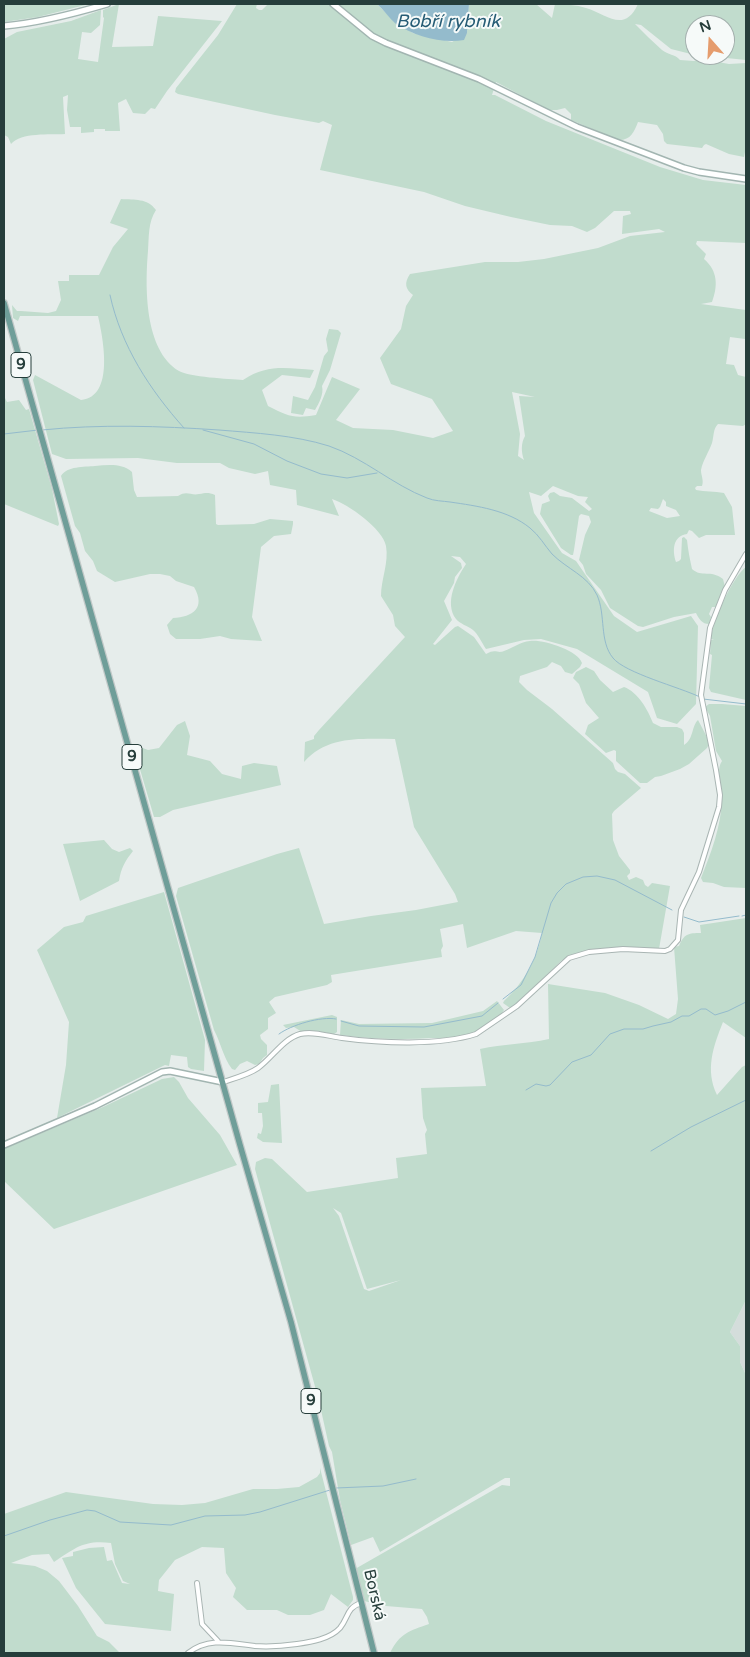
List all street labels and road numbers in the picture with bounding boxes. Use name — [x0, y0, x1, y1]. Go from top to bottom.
road number: 9 — [11, 352, 31, 378]
road number: 9 — [122, 744, 142, 770]
road number: 9 — [301, 1388, 321, 1414]
street label: Borská — [359, 1567, 389, 1623]

